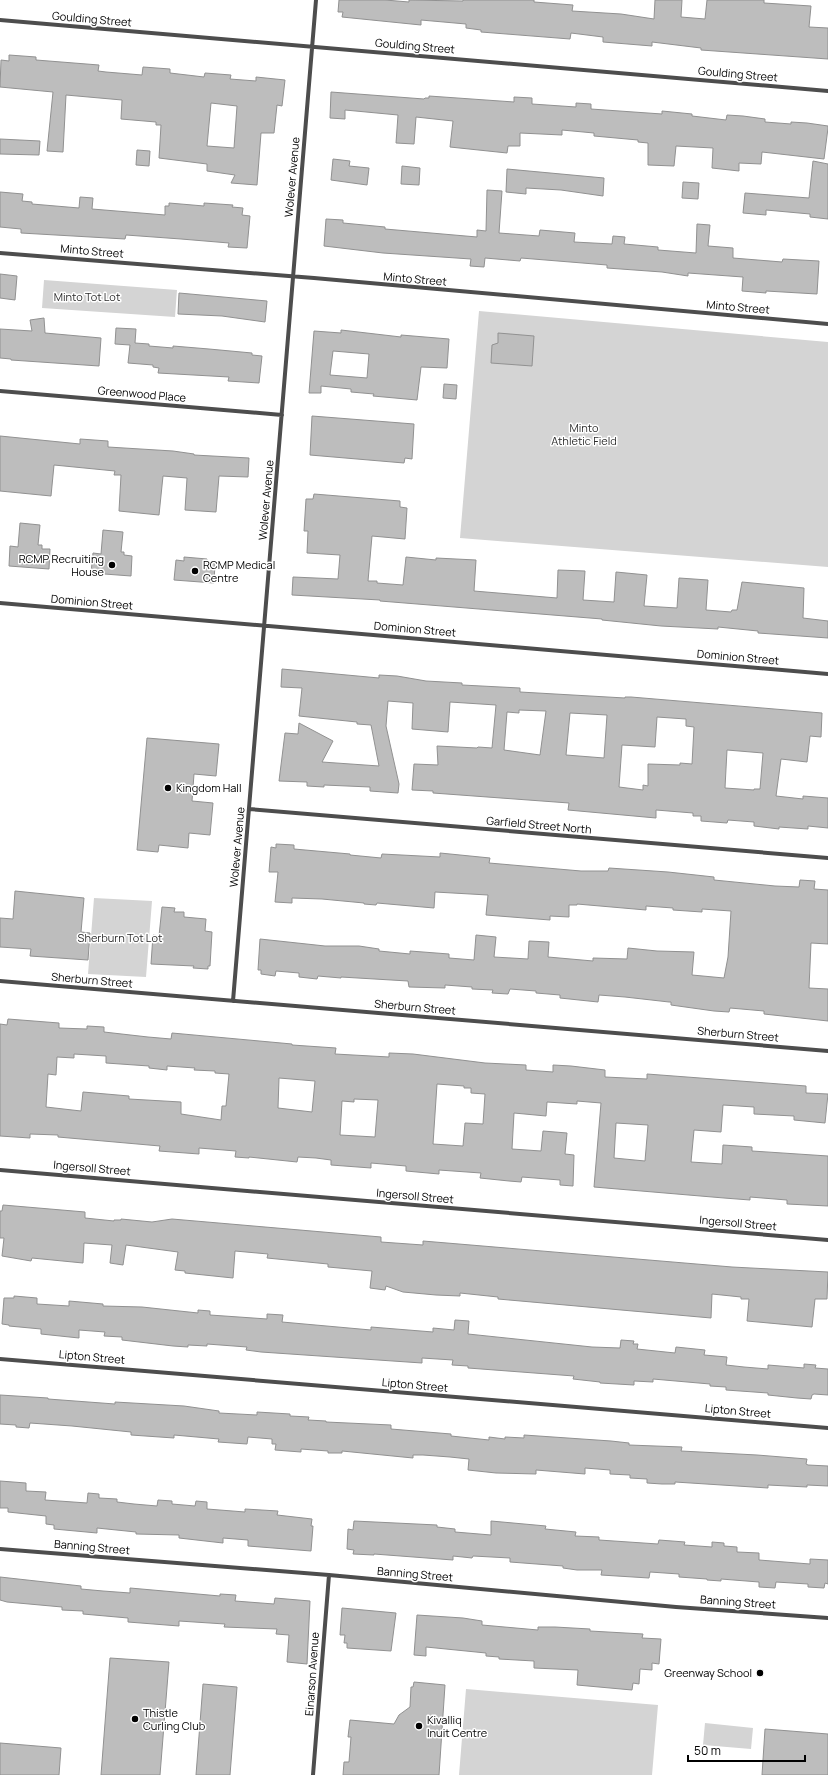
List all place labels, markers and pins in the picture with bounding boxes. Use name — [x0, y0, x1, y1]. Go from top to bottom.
place label: RCMP Recruiting House — [19, 551, 105, 579]
place label: RCMP Medical Centre — [203, 557, 275, 585]
marker: RCMP Recruiting House — [107, 560, 117, 570]
marker: RCMP Medical Centre — [190, 566, 200, 576]
place label: Kingdom Hall — [176, 780, 241, 795]
marker: Kingdom Hall — [163, 783, 173, 793]
place label: Greenway School — [664, 1665, 752, 1680]
marker: Greenway School — [755, 1668, 765, 1678]
place label: Thistle Curling Club — [143, 1705, 206, 1733]
place label: Kivalliq Inuit Centre — [427, 1712, 488, 1740]
marker: Thistle Curling Club — [130, 1714, 140, 1724]
marker: Kivalliq Inuit Centre — [414, 1721, 424, 1731]

